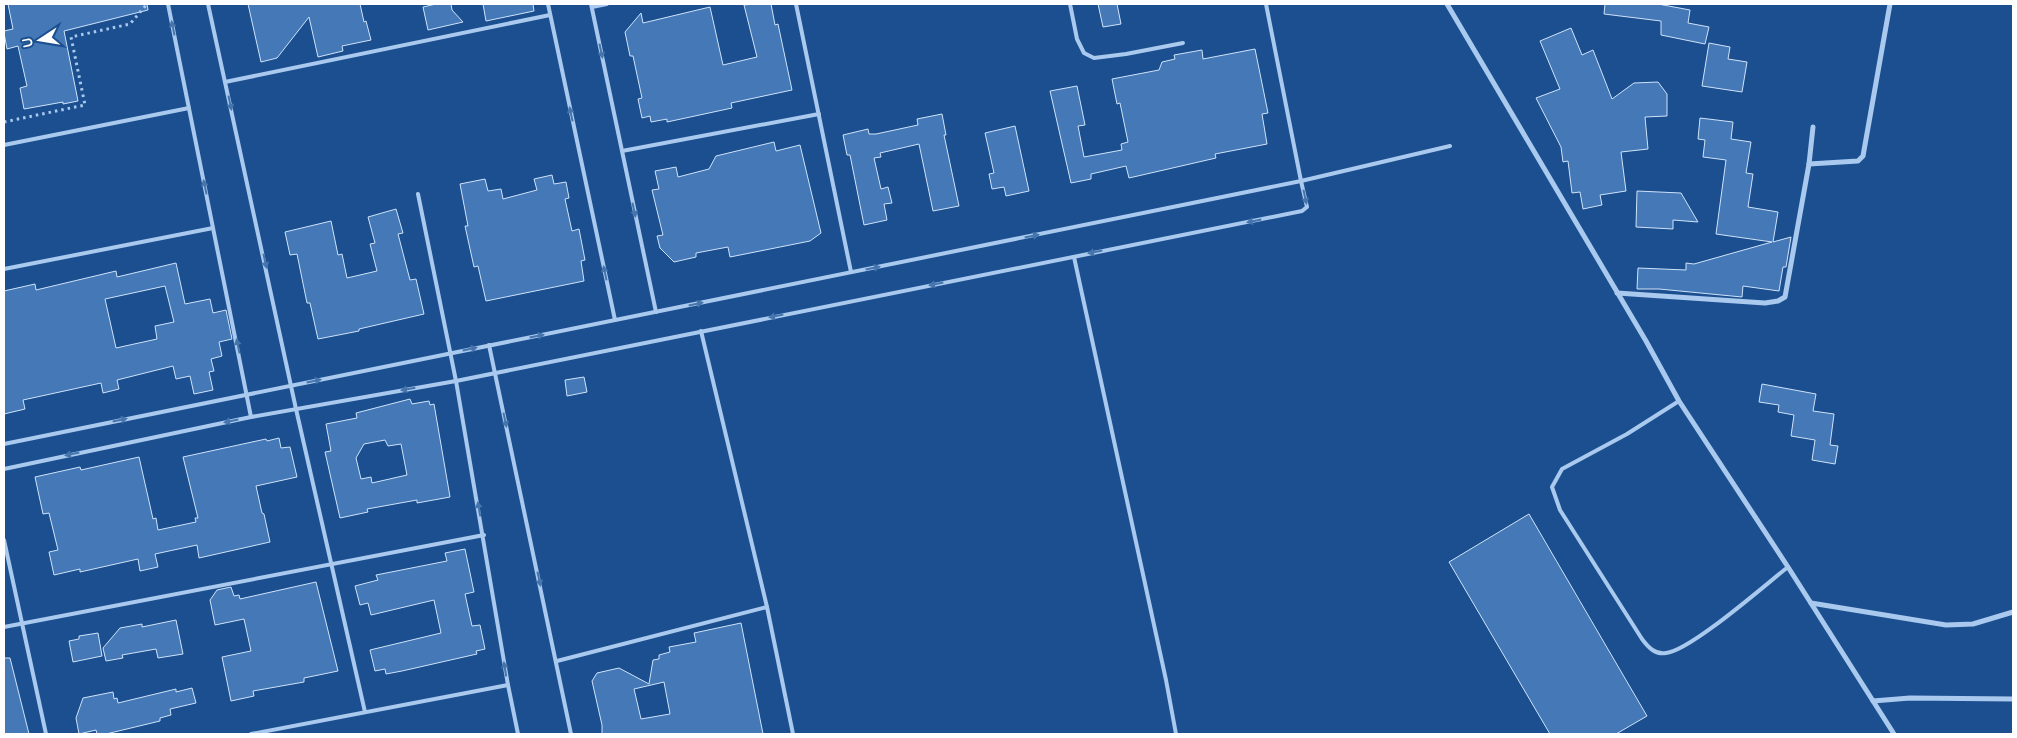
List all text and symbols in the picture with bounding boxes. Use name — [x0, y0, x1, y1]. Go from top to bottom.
north arrow — [15, 15, 65, 65]
one-way arrow — [168, 20, 176, 36]
text: U — [17, 36, 37, 49]
one-way arrow — [597, 44, 605, 59]
one-way arrow — [226, 95, 234, 110]
one-way arrow — [567, 106, 575, 121]
one-way arrow — [201, 180, 209, 195]
one-way arrow — [1301, 190, 1309, 205]
one-way arrow — [631, 203, 639, 219]
one-way arrow — [1246, 217, 1262, 225]
one-way arrow — [1024, 231, 1040, 239]
one-way arrow — [1087, 249, 1103, 257]
one-way arrow — [261, 254, 269, 269]
one-way arrow — [865, 263, 881, 271]
one-way arrow — [601, 265, 609, 280]
one-way arrow — [928, 280, 943, 288]
one-way arrow — [689, 299, 705, 307]
one-way arrow — [769, 312, 784, 320]
one-way arrow — [529, 331, 545, 339]
one-way arrow — [233, 338, 241, 354]
one-way arrow — [462, 345, 477, 353]
one-way arrow — [306, 376, 322, 384]
one-way arrow — [400, 386, 416, 394]
one-way arrow — [501, 413, 509, 428]
one-way arrow — [113, 416, 128, 424]
one-way arrow — [223, 417, 238, 425]
one-way arrow — [63, 451, 79, 459]
one-way arrow — [475, 501, 483, 517]
one-way arrow — [535, 572, 543, 587]
one-way arrow — [501, 661, 509, 677]

